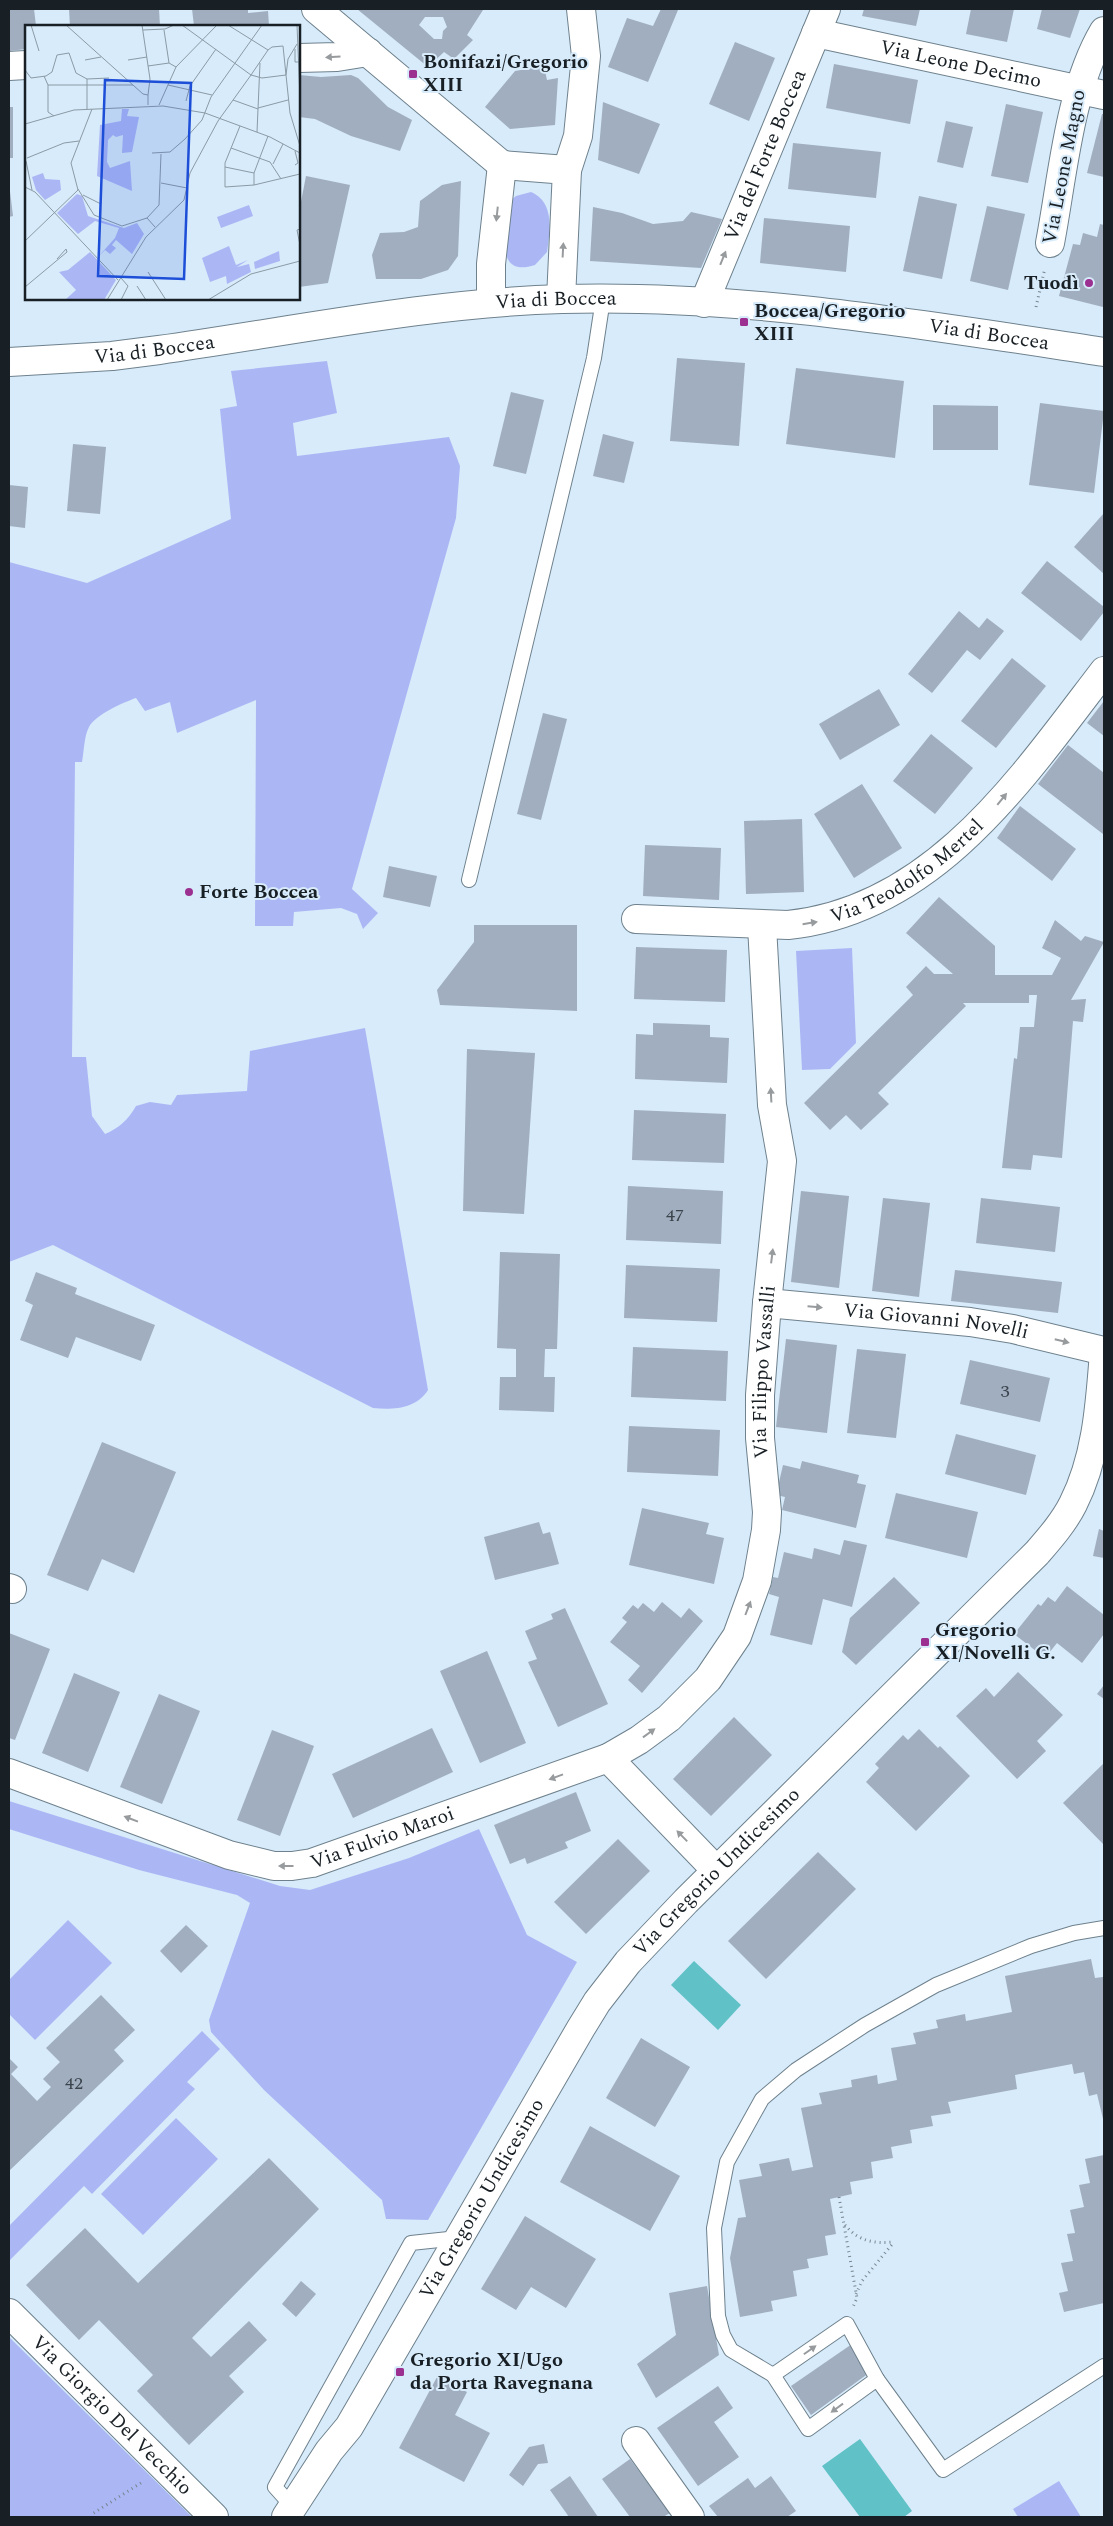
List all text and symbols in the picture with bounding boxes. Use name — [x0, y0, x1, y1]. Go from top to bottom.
inset map — [25, 25, 300, 300]
street label: Via Leone Decimo — [877, 32, 1044, 96]
place label: Bonifazi/Gregorio XIII — [423, 47, 588, 100]
one-way arrow — [325, 53, 341, 61]
street label: Via del Forte Boccea — [716, 65, 814, 245]
marker: Bonifazi/Gregorio XIII — [407, 68, 419, 80]
street label: Via Leone Magno — [1034, 87, 1094, 247]
one-way arrow — [493, 206, 501, 222]
one-way arrow — [559, 242, 567, 258]
one-way arrow — [719, 250, 727, 265]
place label: Tuodì — [1024, 268, 1079, 298]
marker: Tuodì — [1083, 277, 1095, 289]
street label: Via di Boccea — [494, 283, 617, 318]
place label: Boccea/Gregorio XIII — [754, 296, 905, 349]
street label: Via di Boccea — [927, 311, 1052, 358]
marker: Boccea/Gregorio XIII — [738, 316, 750, 328]
street label: Via di Boccea — [93, 327, 217, 372]
one-way arrow — [997, 793, 1008, 806]
street label: Via Teodolfo Mertel — [826, 812, 991, 931]
place label: Forte Boccea — [199, 877, 319, 907]
marker: Forte Boccea — [183, 886, 195, 898]
one-way arrow — [803, 918, 819, 926]
one-way arrow — [767, 1087, 775, 1103]
house number: 47 — [666, 1202, 684, 1229]
one-way arrow — [768, 1248, 776, 1264]
street label: Via Filippo Vassalli — [745, 1284, 784, 1460]
street label: Via Giovanni Novelli — [842, 1295, 1032, 1347]
one-way arrow — [807, 1303, 823, 1311]
one-way arrow — [1055, 1337, 1070, 1345]
house number: 3 — [1001, 1378, 1010, 1405]
one-way arrow — [744, 1600, 752, 1615]
place label: Gregorio XI/Novelli G. — [935, 1615, 1056, 1668]
marker: Gregorio XI/Novelli G. — [919, 1636, 931, 1648]
one-way arrow — [642, 1728, 656, 1738]
one-way arrow — [548, 1774, 563, 1781]
street label: Via Gregorio Undicesimo — [626, 1781, 807, 1963]
street label: Via Fulvio Maroi — [306, 1799, 458, 1877]
one-way arrow — [124, 1814, 138, 1822]
one-way arrow — [676, 1830, 688, 1842]
one-way arrow — [277, 1862, 293, 1870]
house number: 42 — [65, 2070, 83, 2097]
street label: Via Gregorio Undicesimo — [412, 2093, 552, 2305]
street label: Via Giorgio Del Vecchio — [24, 2328, 199, 2502]
place label: Gregorio XI/Ugo da Porta Ravegnana — [410, 2345, 594, 2398]
one-way arrow — [803, 2345, 817, 2355]
marker: Gregorio XI/Ugo da Porta Ravegnana — [394, 2366, 406, 2378]
one-way arrow — [830, 2403, 844, 2413]

